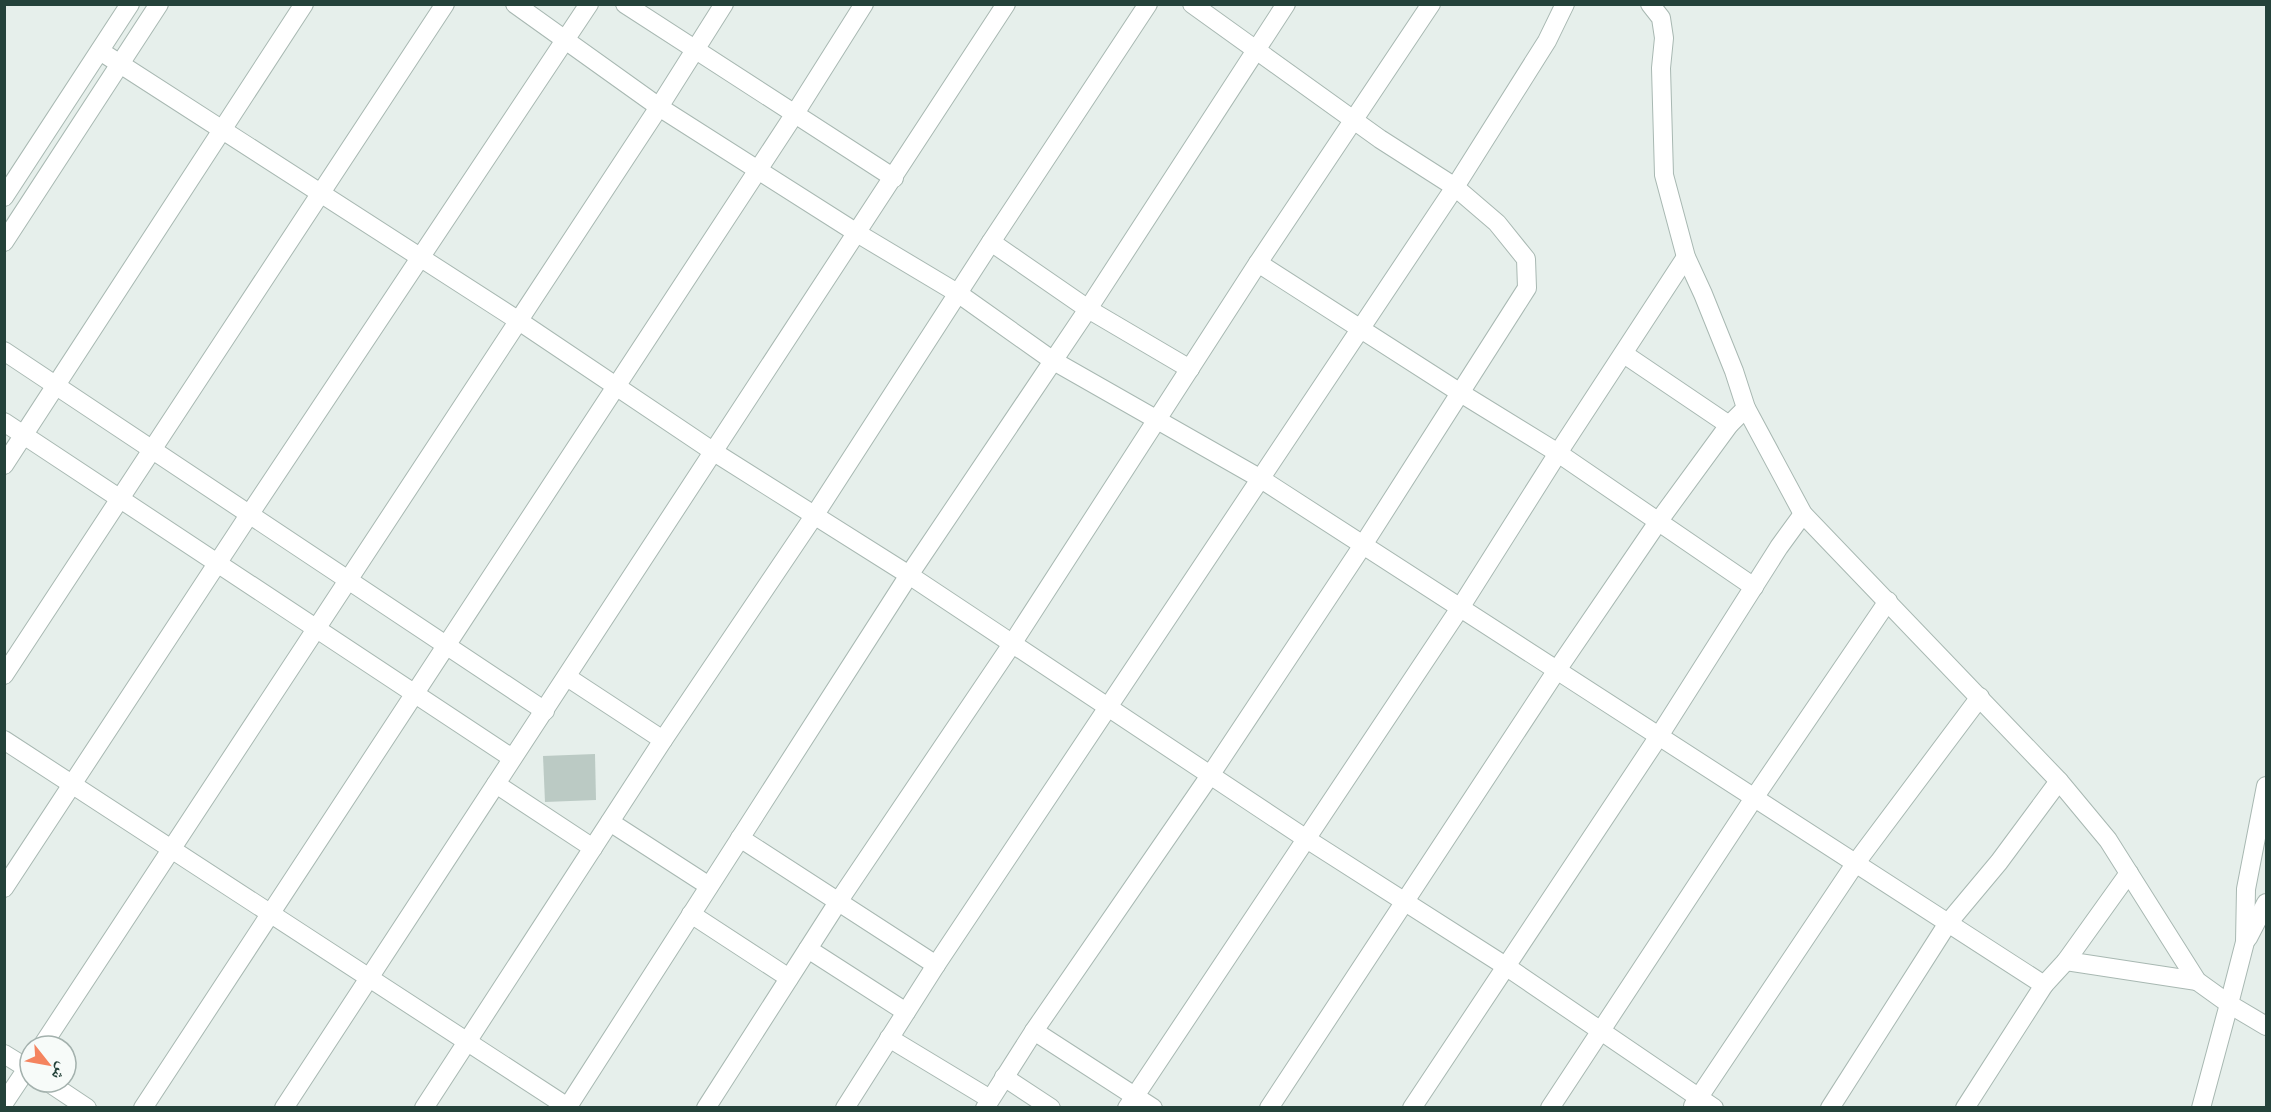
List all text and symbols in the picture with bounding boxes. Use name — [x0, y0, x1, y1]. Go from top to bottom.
north arrow — [18, 1034, 78, 1094]
text: ش — [47, 1059, 74, 1084]

